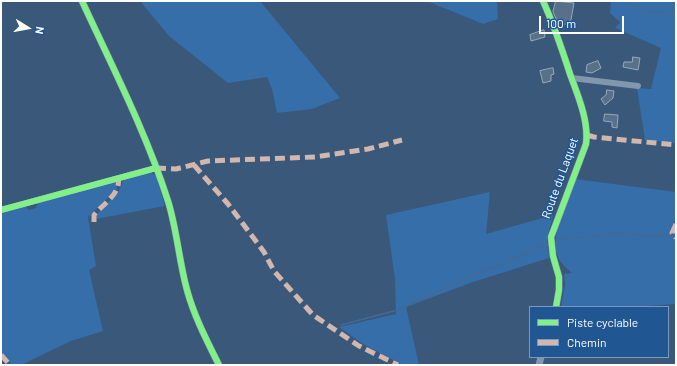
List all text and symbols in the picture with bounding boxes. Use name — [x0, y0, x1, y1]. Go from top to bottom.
north arrow — [8, 8, 48, 48]
scale bar — [541, 8, 626, 34]
text: 100 m — [546, 16, 576, 30]
text: N — [33, 26, 47, 35]
street label: Route du Laquet — [539, 135, 581, 221]
legend — [529, 306, 669, 358]
text: Piste cyclable — [567, 315, 638, 329]
text: Chemin — [567, 335, 607, 349]

